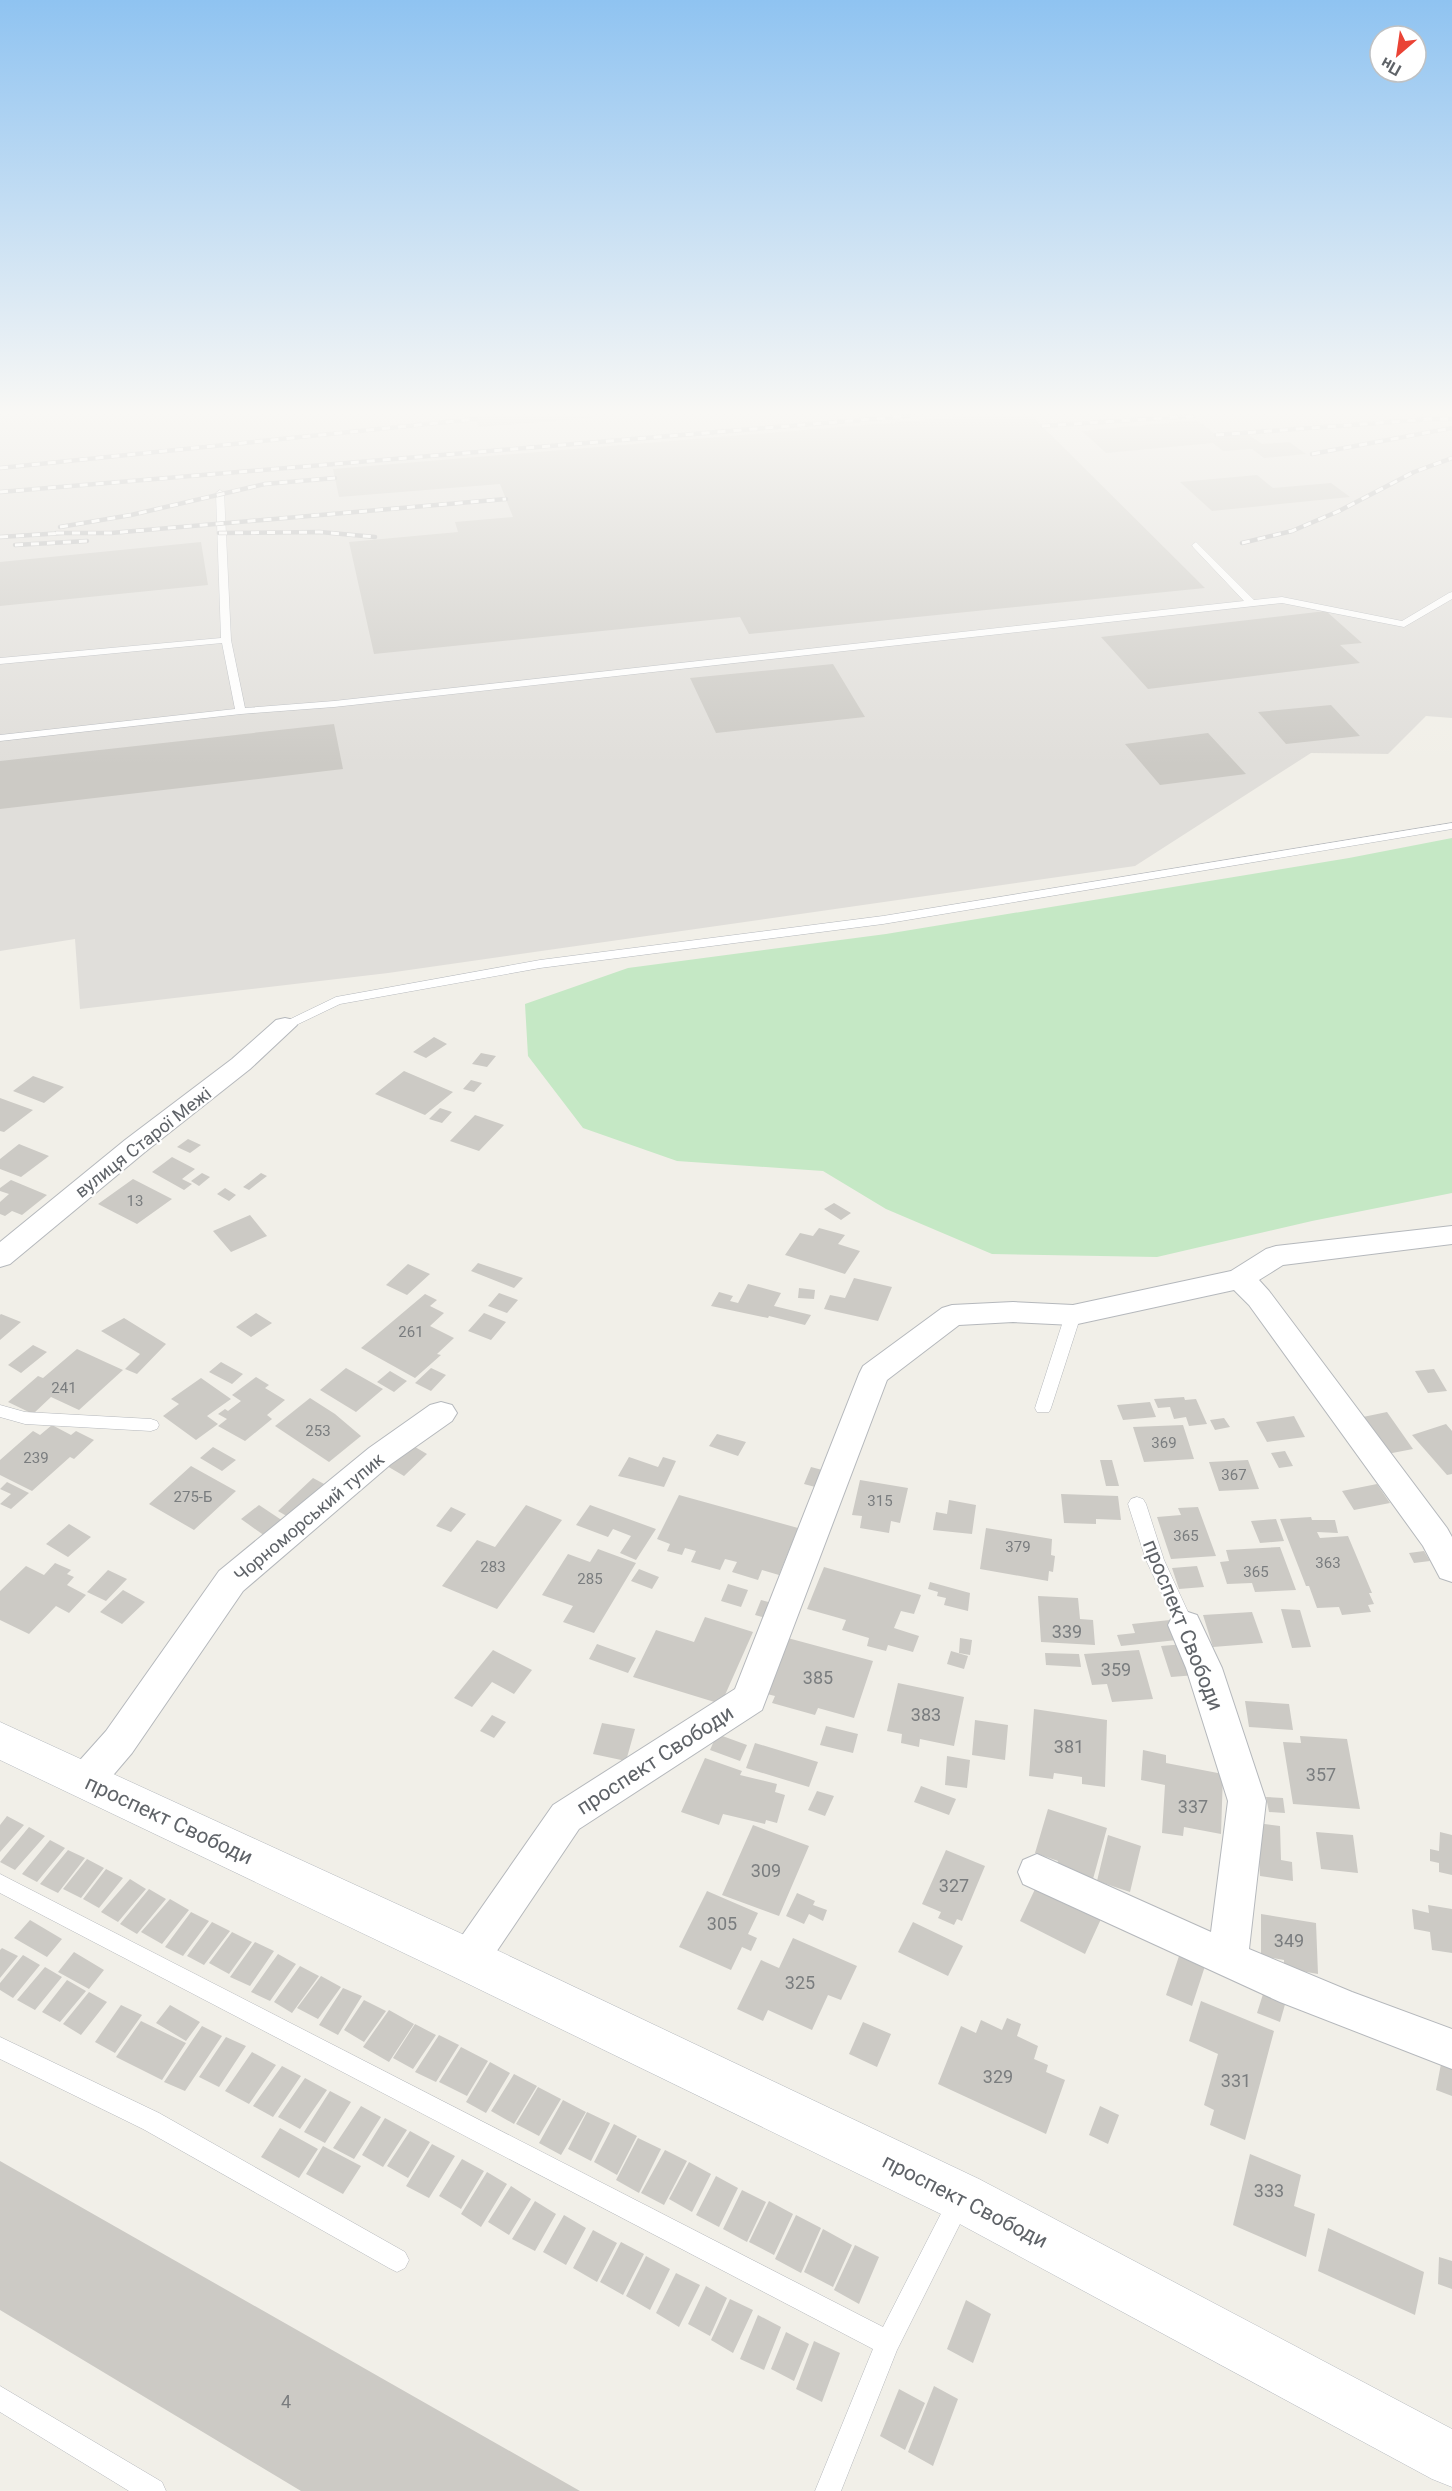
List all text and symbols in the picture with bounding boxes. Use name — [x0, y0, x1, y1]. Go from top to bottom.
north arrow — [1368, 24, 1428, 84]
text: Пн — [1377, 53, 1404, 80]
street label: вулиця Старої Межі — [71, 1082, 215, 1202]
house number: 13 — [127, 1192, 143, 1210]
house number: 261 — [398, 1323, 424, 1341]
house number: 241 — [51, 1379, 77, 1397]
house number: 253 — [305, 1422, 331, 1440]
house number: 369 — [1151, 1434, 1177, 1452]
street label: Чорноморський тупик — [230, 1448, 388, 1586]
house number: 239 — [23, 1449, 49, 1467]
house number: 367 — [1221, 1466, 1247, 1484]
house number: 275-Б — [174, 1488, 212, 1506]
house number: 315 — [867, 1492, 893, 1510]
house number: 365 — [1173, 1527, 1199, 1545]
street label: проспект Свободи — [1138, 1536, 1228, 1714]
house number: 379 — [1005, 1538, 1031, 1556]
house number: 363 — [1315, 1554, 1341, 1572]
house number: 283 — [480, 1558, 506, 1576]
house number: 365 — [1243, 1563, 1269, 1581]
house number: 285 — [577, 1570, 603, 1588]
house number: 339 — [1052, 1621, 1082, 1642]
house number: 359 — [1101, 1659, 1131, 1680]
house number: 385 — [803, 1667, 833, 1688]
street label: проспект Свободи — [572, 1700, 738, 1820]
house number: 383 — [911, 1704, 941, 1725]
house number: 381 — [1054, 1736, 1084, 1757]
house number: 357 — [1306, 1764, 1336, 1785]
street label: проспект Свободи — [81, 1771, 257, 1869]
house number: 337 — [1178, 1796, 1208, 1817]
house number: 309 — [751, 1860, 781, 1881]
house number: 327 — [939, 1875, 969, 1896]
house number: 305 — [707, 1913, 737, 1934]
house number: 349 — [1274, 1930, 1304, 1951]
house number: 325 — [785, 1972, 815, 1993]
house number: 329 — [983, 2066, 1013, 2087]
house number: 331 — [1221, 2070, 1251, 2091]
street label: проспект Свободи — [878, 2149, 1052, 2253]
house number: 333 — [1254, 2180, 1284, 2201]
house number: 4 — [281, 2391, 291, 2412]

